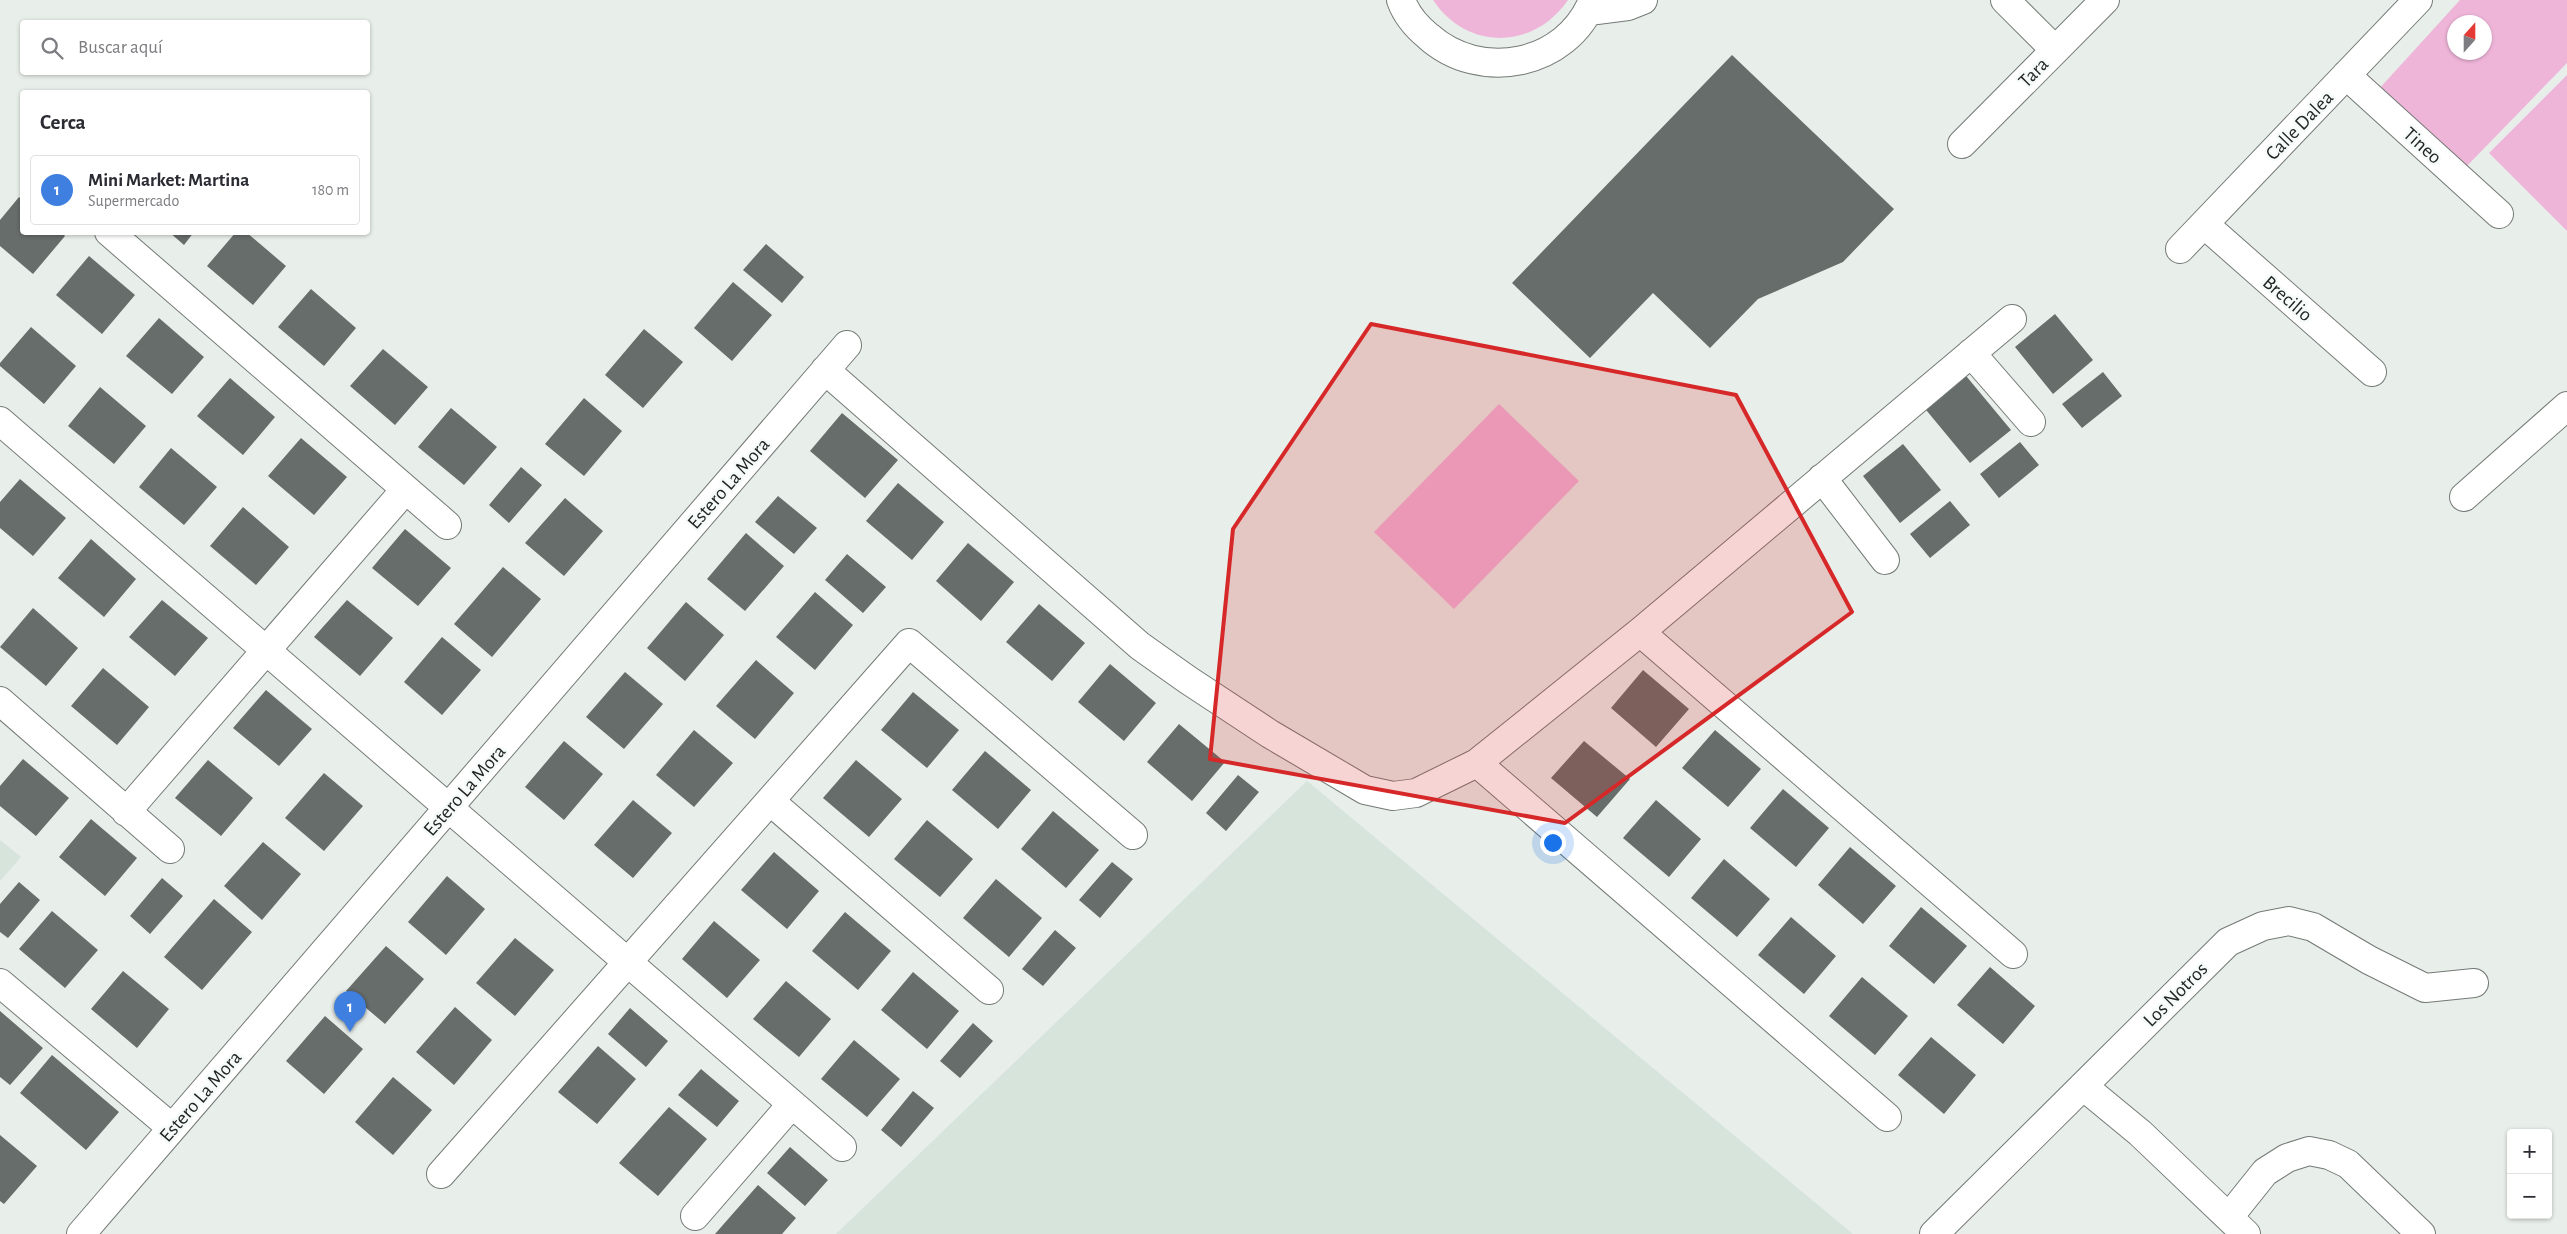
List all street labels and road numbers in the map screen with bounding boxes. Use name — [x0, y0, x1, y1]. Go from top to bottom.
street label: Tara — [2015, 54, 2052, 91]
street label: Calle Dalea — [2262, 87, 2337, 164]
street label: Tineo — [2399, 124, 2445, 168]
street label: Brecilio — [2259, 272, 2316, 325]
street label: Estero La Mora — [684, 434, 773, 533]
street label: Estero La Mora — [420, 741, 509, 840]
street label: Los Notros — [2140, 959, 2212, 1031]
street label: Estero La Mora — [156, 1047, 245, 1146]

